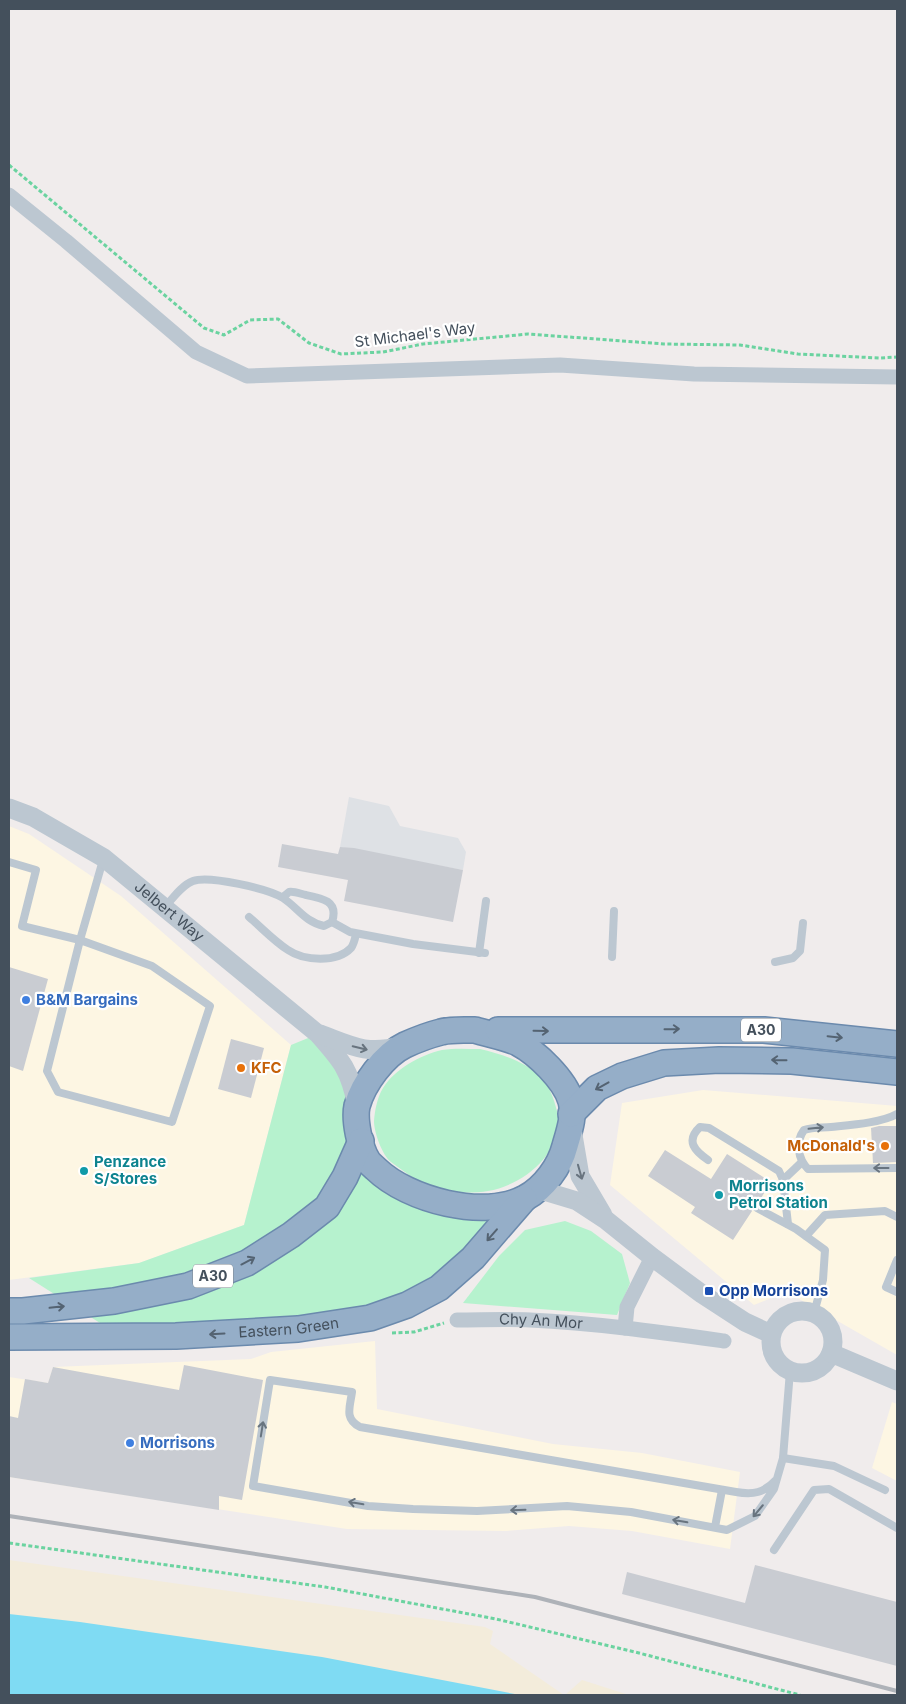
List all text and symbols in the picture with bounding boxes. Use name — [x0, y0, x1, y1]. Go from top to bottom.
street label: St Michael's Way — [353, 318, 477, 351]
street label: Jelbert Way — [131, 877, 209, 946]
place label: B&M Bargains — [36, 990, 138, 1009]
marker: B&M Bargains — [20, 994, 32, 1006]
road number: A30 — [741, 1018, 781, 1042]
one-way arrow — [664, 1025, 680, 1034]
one-way arrow — [533, 1026, 549, 1035]
one-way arrow — [826, 1032, 842, 1042]
one-way arrow — [352, 1044, 368, 1053]
one-way arrow — [771, 1055, 788, 1065]
place label: KFC — [251, 1058, 282, 1077]
marker: KFC — [235, 1062, 247, 1074]
one-way arrow — [596, 1081, 610, 1091]
one-way arrow — [808, 1123, 824, 1133]
place label: McDonald's — [787, 1136, 875, 1155]
marker: McDonald's — [879, 1140, 891, 1152]
place label: Penzance S/Stores — [94, 1152, 166, 1188]
one-way arrow — [873, 1163, 889, 1173]
one-way arrow — [576, 1164, 586, 1180]
marker: Penzance S/Stores — [78, 1165, 90, 1177]
place label: Morrisons Petrol Station — [729, 1176, 828, 1212]
marker: Morrisons Petrol Station — [713, 1189, 725, 1201]
one-way arrow — [486, 1229, 498, 1242]
one-way arrow — [240, 1256, 255, 1265]
road number: A30 — [193, 1264, 233, 1288]
place label: Opp Morrisons — [719, 1281, 828, 1300]
marker: Opp Morrisons — [703, 1285, 715, 1297]
one-way arrow — [49, 1302, 65, 1312]
street label: Chy An Mor — [499, 1310, 584, 1333]
street label: Eastern Green — [238, 1313, 340, 1341]
one-way arrow — [209, 1329, 225, 1338]
one-way arrow — [258, 1421, 268, 1437]
place label: Morrisons — [140, 1433, 215, 1452]
marker: Morrisons — [124, 1437, 136, 1449]
one-way arrow — [349, 1498, 365, 1508]
one-way arrow — [752, 1504, 763, 1517]
one-way arrow — [510, 1505, 526, 1515]
one-way arrow — [672, 1516, 688, 1526]

